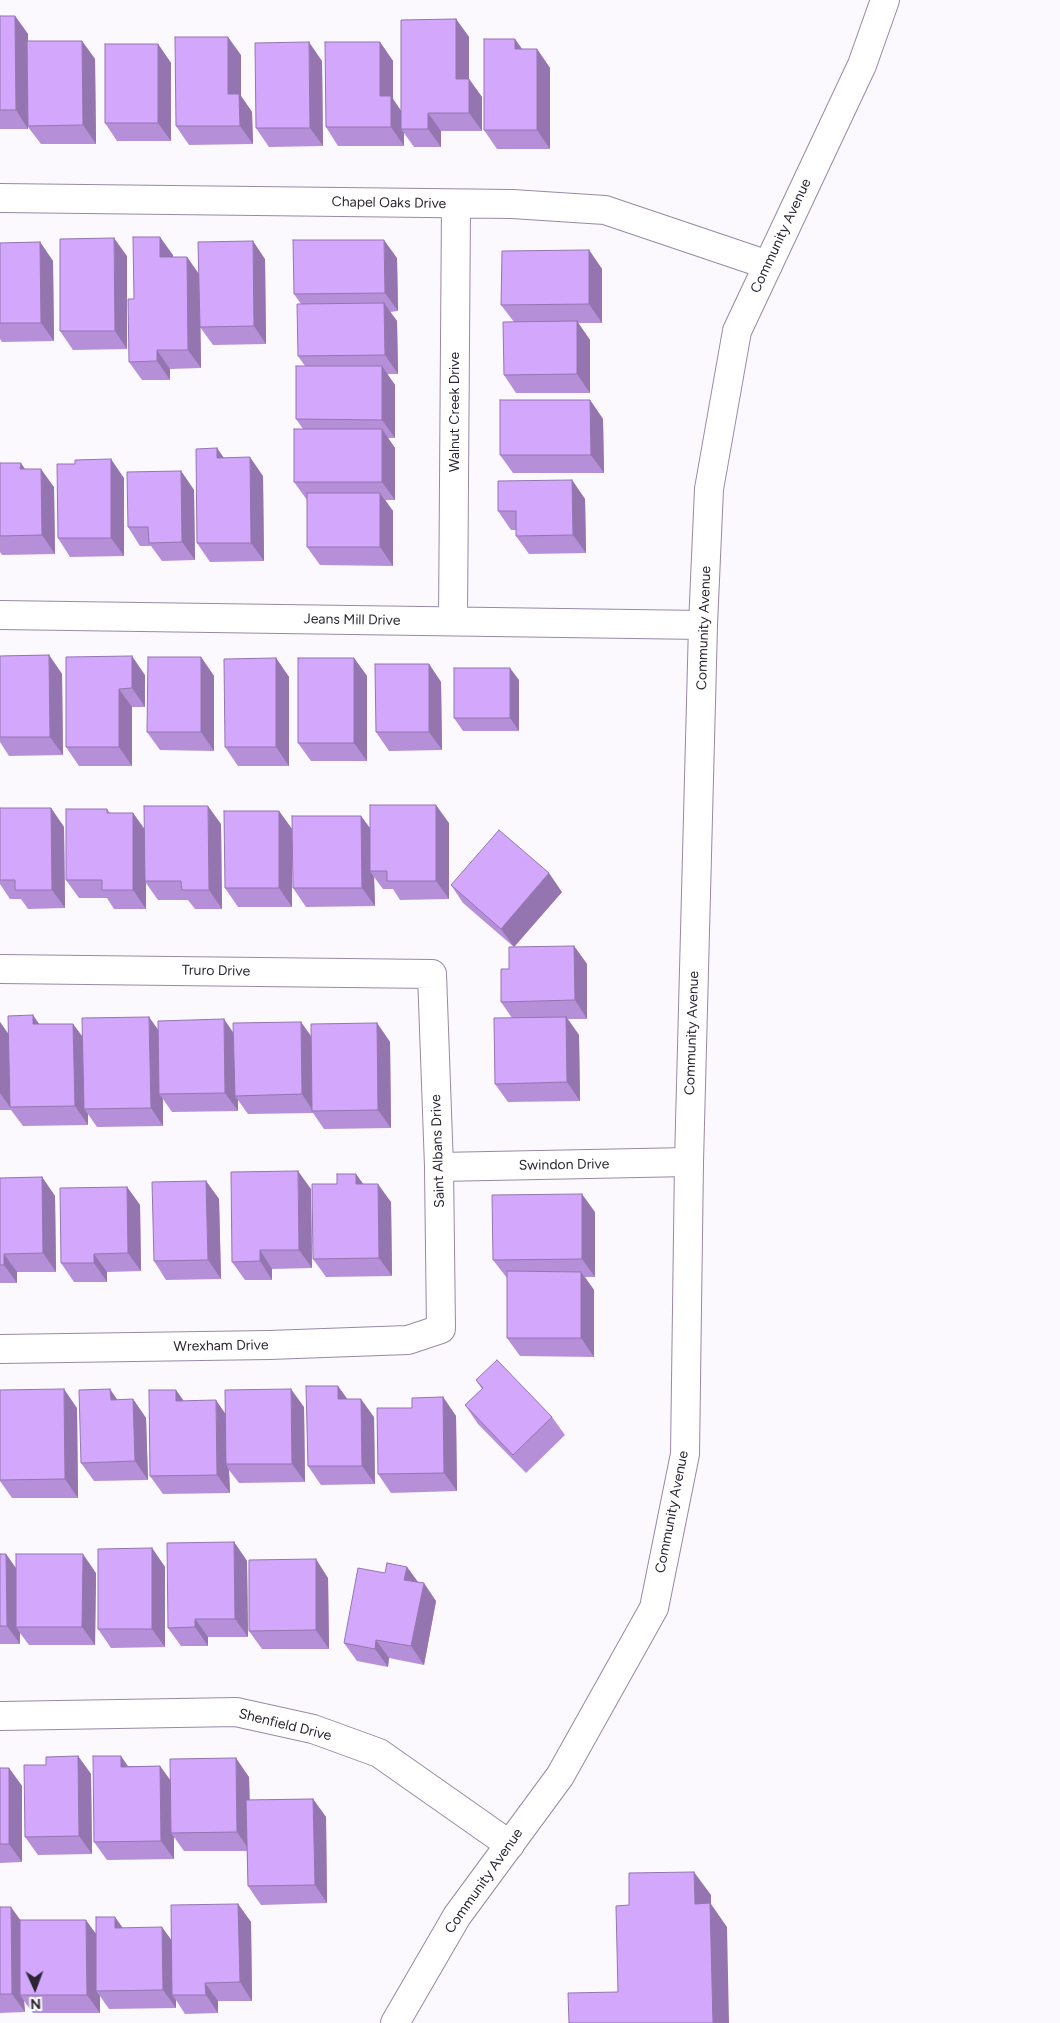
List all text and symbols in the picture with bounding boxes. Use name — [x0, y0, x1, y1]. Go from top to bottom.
street label: Community Avenue — [747, 176, 815, 296]
street label: Chapel Oaks Drive — [332, 194, 446, 212]
street label: Walnut Creek Drive — [447, 352, 463, 472]
street label: Community Avenue — [693, 566, 715, 690]
street label: Jeans Mill Drive — [303, 611, 401, 629]
street label: Truro Drive — [182, 962, 250, 980]
street label: Community Avenue — [681, 971, 703, 1095]
street label: Saint Albans Drive — [428, 1094, 448, 1208]
street label: Swindon Drive — [519, 1156, 609, 1174]
street label: Wrexham Drive — [173, 1337, 269, 1355]
street label: Community Avenue — [652, 1449, 692, 1575]
street label: Shenfield Drive — [237, 1705, 333, 1745]
street label: Community Avenue — [441, 1825, 527, 1937]
north arrow — [10, 1963, 60, 2013]
text: N — [30, 1995, 41, 2012]

